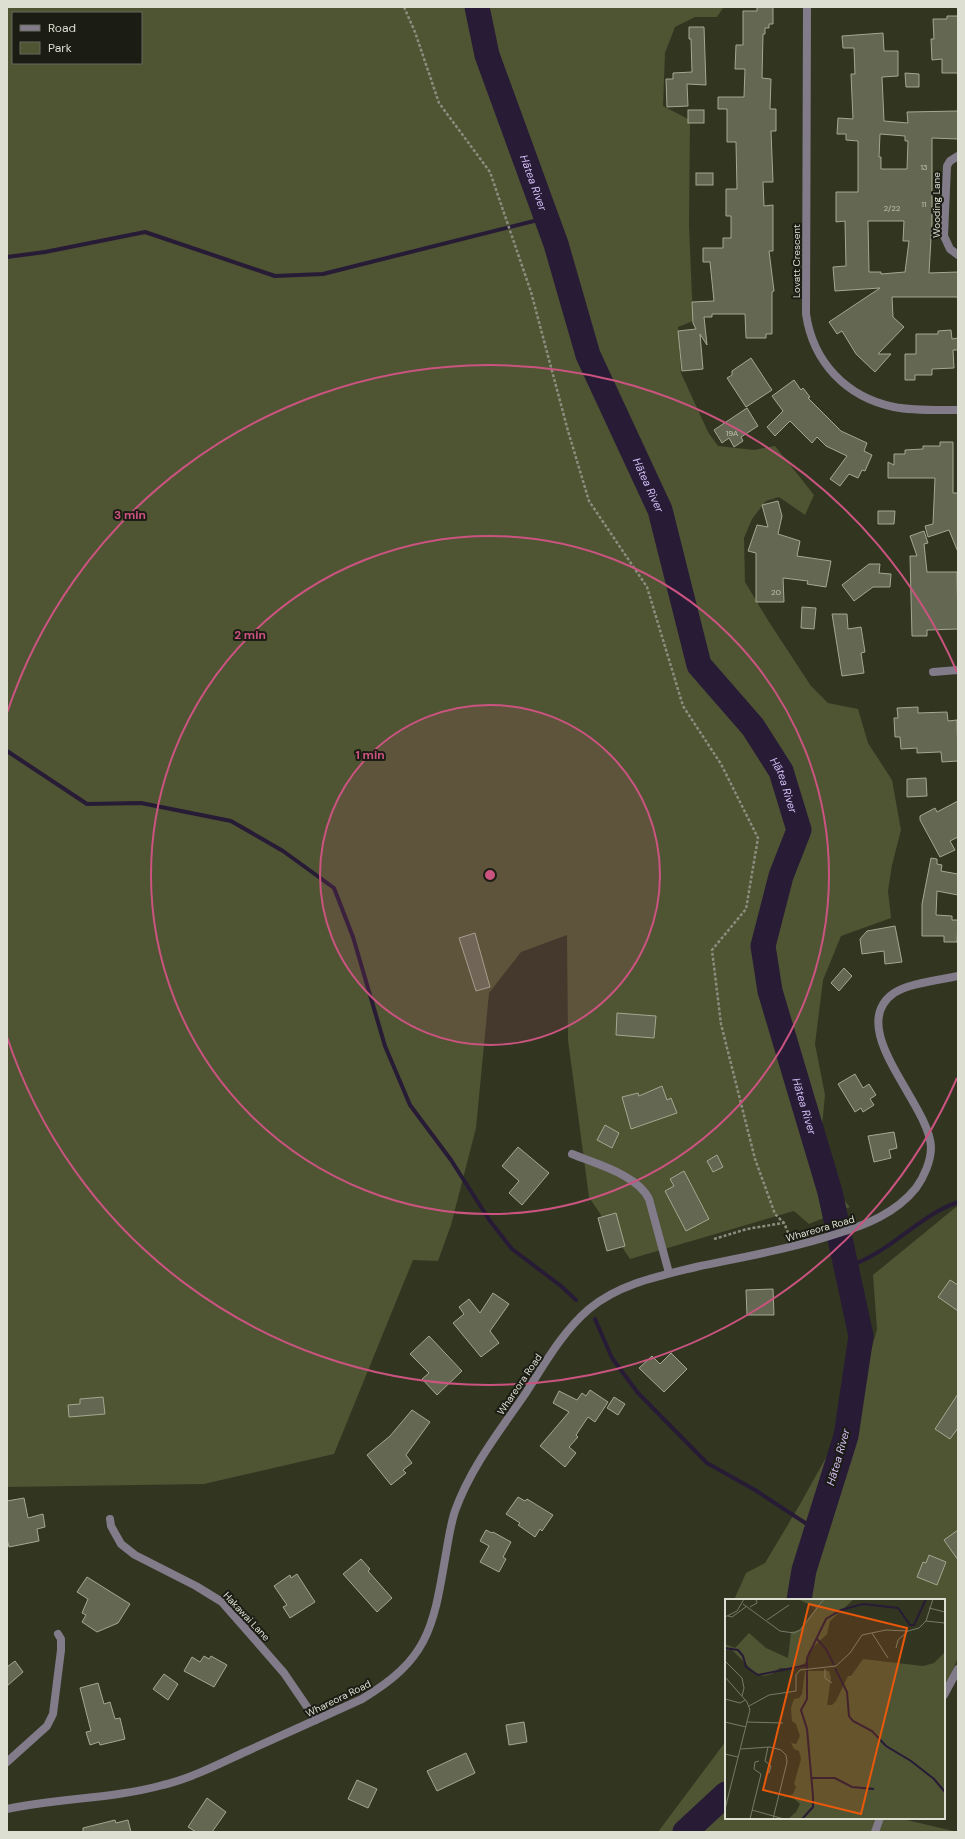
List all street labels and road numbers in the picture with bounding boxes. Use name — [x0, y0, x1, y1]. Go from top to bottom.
street label: Wooding Lane — [930, 172, 943, 238]
street label: Lovatt Crescent — [790, 224, 803, 298]
street label: Whareora Road — [784, 1212, 856, 1245]
street label: Whareora Road — [494, 1351, 545, 1417]
street label: Hakawai Lane — [221, 1589, 273, 1644]
street label: Whareora Road — [303, 1677, 373, 1720]

